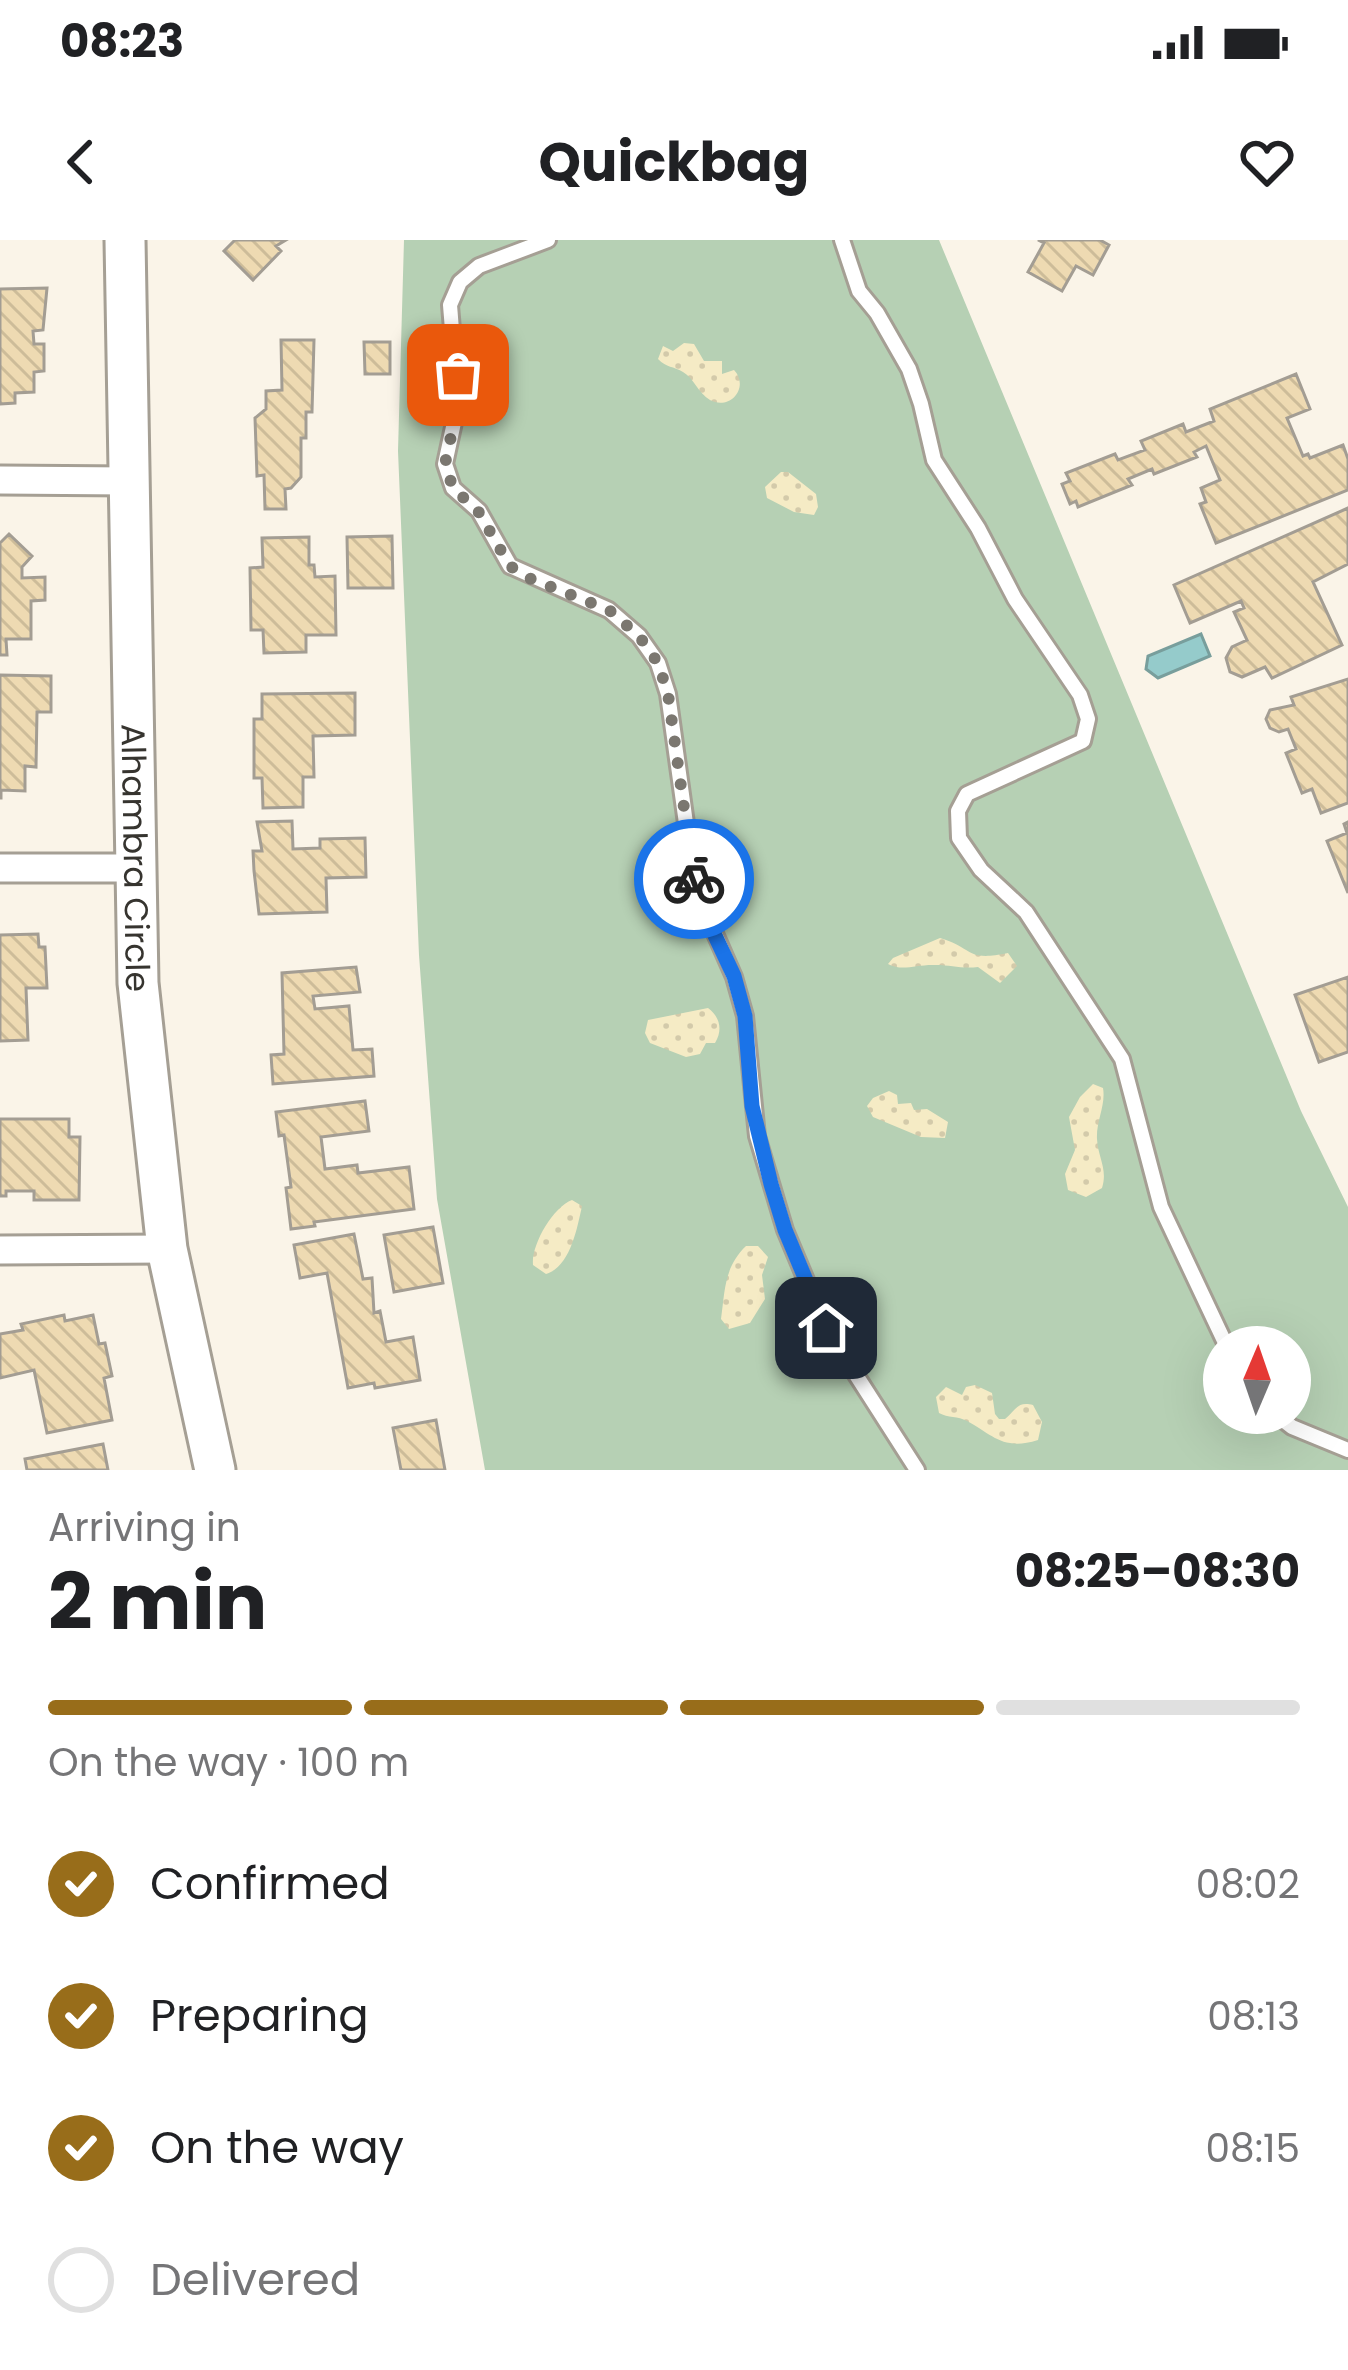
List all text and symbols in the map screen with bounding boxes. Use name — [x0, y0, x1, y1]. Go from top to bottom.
text: 08:23 — [60, 10, 184, 73]
text: Quickbag — [539, 124, 809, 200]
icon: back — [48, 129, 114, 195]
icon: heart — [1234, 129, 1300, 195]
pin — [407, 324, 509, 426]
icon: bag — [425, 342, 491, 408]
street label: Alhambra Circle — [110, 723, 162, 992]
courier — [634, 819, 754, 939]
icon: bike — [661, 846, 727, 912]
pin — [775, 1277, 877, 1379]
icon: home — [793, 1295, 859, 1361]
north arrow — [1203, 1326, 1311, 1434]
map controls — [1203, 1326, 1311, 1434]
text: Arriving in — [48, 1500, 241, 1555]
text: 08:25–08:30 — [1015, 1540, 1300, 1603]
text: 2 min — [48, 1547, 267, 1656]
text: On the way · 100 m — [48, 1735, 409, 1790]
icon: check — [48, 1851, 114, 1917]
text: Confirmed — [150, 1852, 390, 1915]
text: 08:02 — [1196, 1857, 1300, 1912]
icon: check — [48, 1983, 114, 2049]
text: Preparing — [150, 1984, 369, 2047]
text: 08:13 — [1207, 1989, 1300, 2044]
icon: check — [48, 2115, 114, 2181]
text: On the way — [150, 2116, 404, 2179]
text: 08:15 — [1206, 2121, 1300, 2176]
text: Delivered — [150, 2248, 360, 2311]

